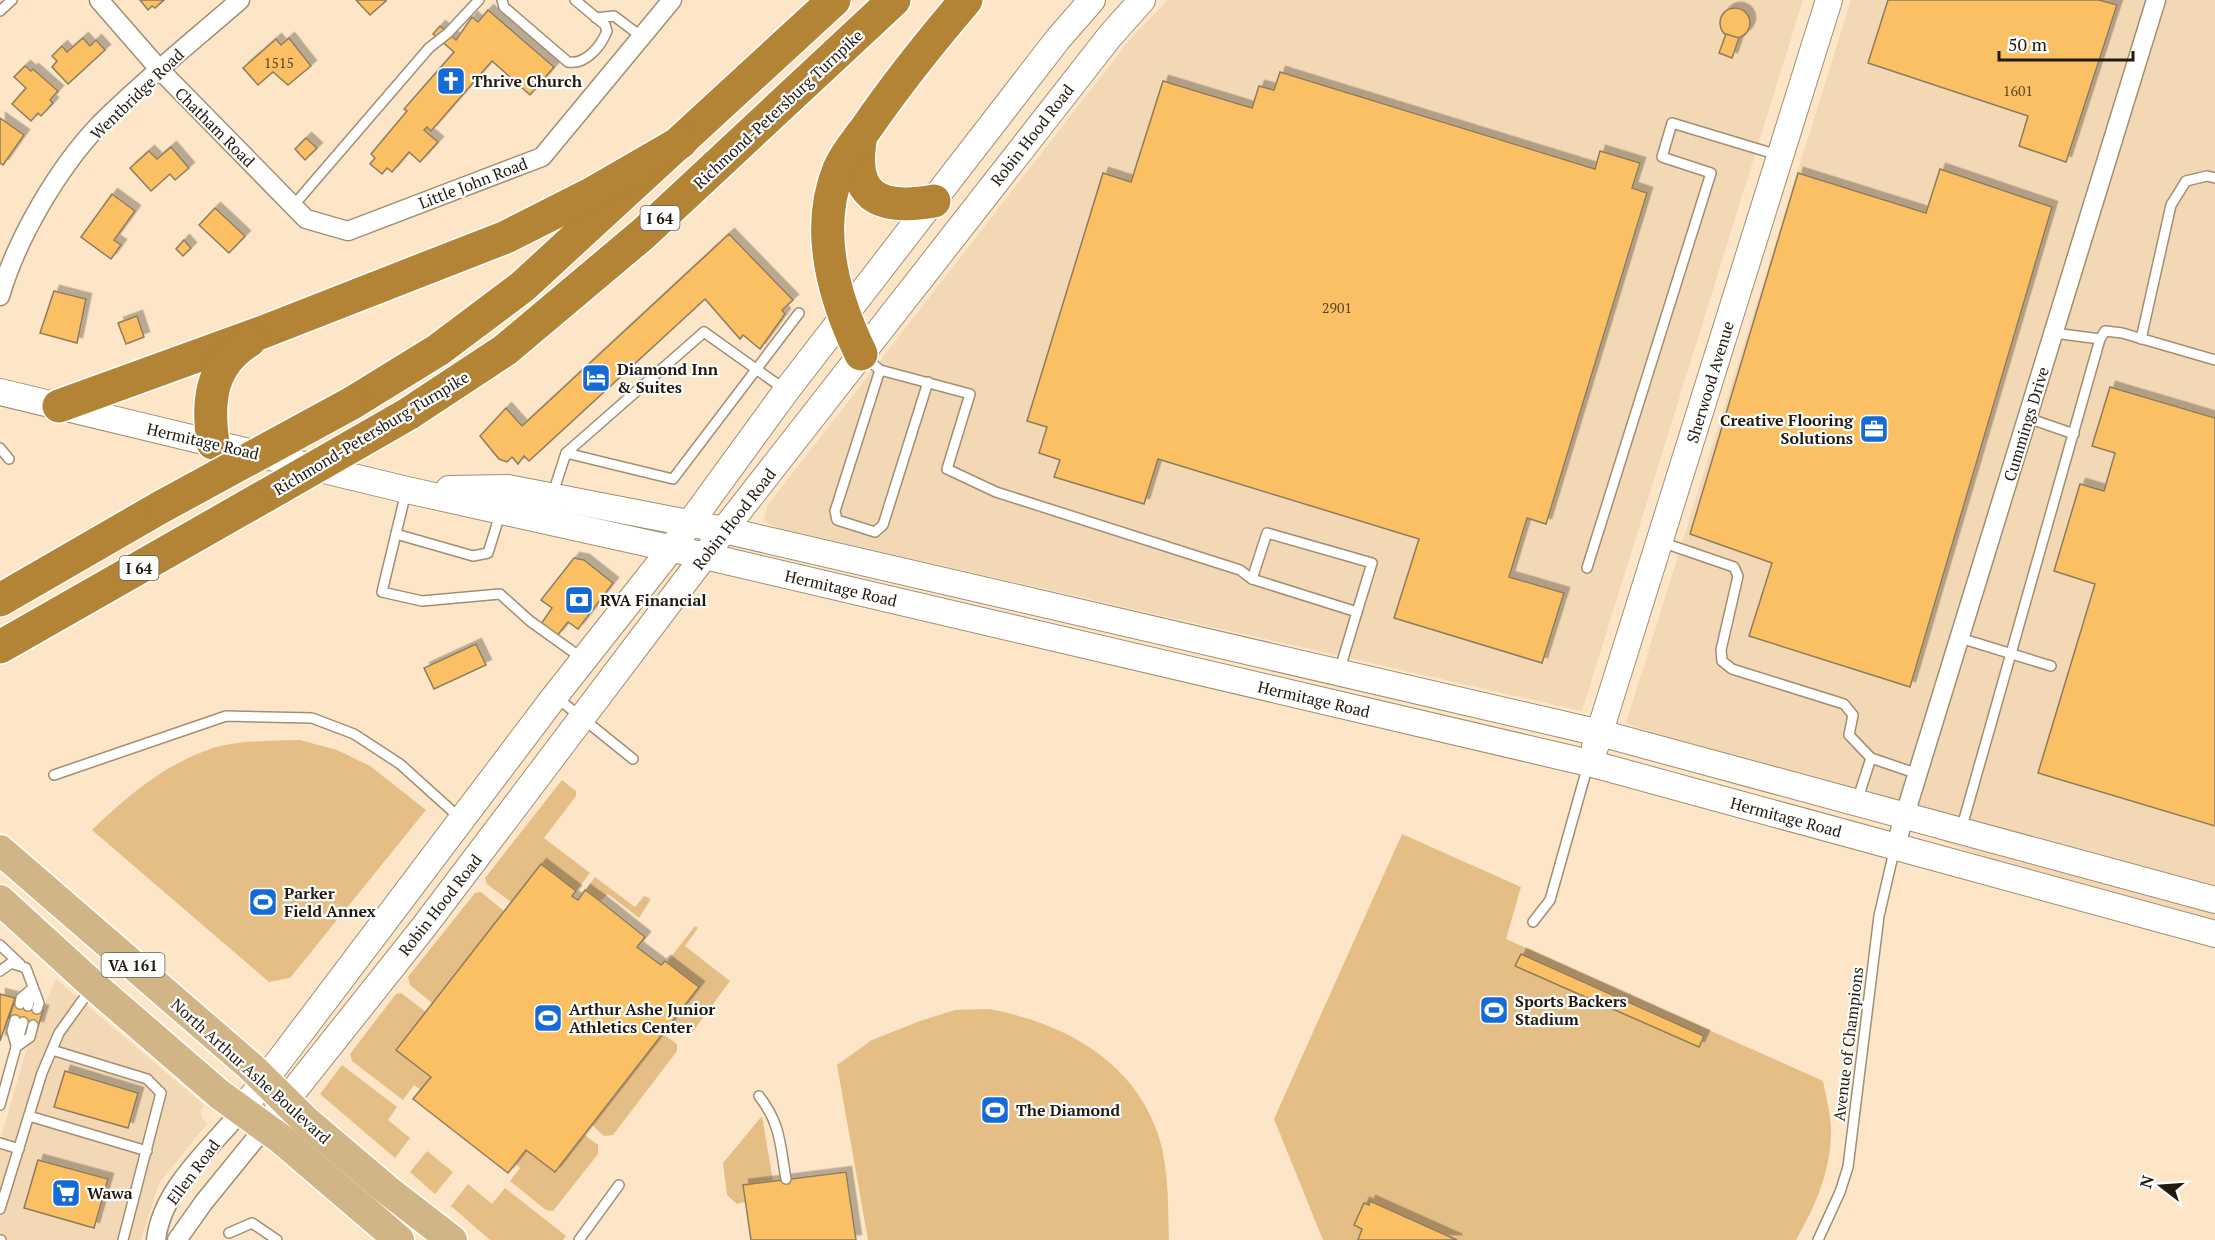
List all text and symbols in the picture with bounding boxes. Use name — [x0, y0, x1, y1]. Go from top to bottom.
street label: Richmond-Petersburg Turnpike — [688, 24, 868, 194]
scale bar — [1999, 24, 2132, 62]
text: 50 m — [2008, 32, 2048, 56]
street label: Wentbridge Road — [85, 44, 189, 144]
house number: 1515 — [264, 53, 294, 72]
church icon: Thrive Church — [435, 65, 467, 97]
place label: Thrive Church — [472, 70, 583, 92]
street label: Robin Hood Road — [985, 79, 1079, 190]
house number: 1601 — [2003, 81, 2033, 100]
street label: Chatham Road — [170, 82, 260, 172]
street label: Little John Road — [415, 152, 531, 214]
road number: I 64 — [640, 206, 680, 230]
house number: 2901 — [1322, 298, 1352, 317]
street label: Sherwood Avenue — [1681, 318, 1739, 446]
place label: Diamond Inn & Suites — [617, 358, 719, 398]
hotel icon: Diamond Inn & Suites — [580, 362, 612, 394]
street label: Cummings Drive — [1998, 364, 2054, 484]
street label: Richmond-Petersburg Turnpike — [269, 366, 473, 500]
place label: Creative Flooring Solutions — [1720, 409, 1854, 449]
office icon: Creative Flooring Solutions — [1858, 413, 1890, 445]
street label: Hermitage Road — [145, 417, 261, 465]
street label: Robin Hood Road — [687, 463, 781, 574]
road number: I 64 — [120, 556, 158, 580]
street label: Hermitage Road — [783, 564, 899, 612]
bank icon: RVA Financial — [563, 584, 595, 616]
place label: RVA Financial — [600, 589, 707, 611]
street label: Hermitage Road — [1256, 675, 1372, 723]
street label: Hermitage Road — [1728, 792, 1844, 842]
street label: Robin Hood Road — [393, 849, 487, 960]
place label: Parker Field Annex — [284, 882, 376, 922]
sports icon: Parker Field Annex — [247, 886, 279, 918]
road number: VA 161 — [102, 953, 164, 977]
street label: Avenue of Champions — [1828, 966, 1868, 1122]
place label: Sports Backers Stadium — [1515, 990, 1627, 1030]
street label: North Arthur Ashe Boulevard — [166, 993, 336, 1149]
sports icon: Sports Backers Stadium — [1478, 994, 1510, 1026]
place label: Arthur Ashe Junior Athletics Center — [569, 998, 715, 1038]
sports icon: Arthur Ashe Junior Athletics Center — [532, 1002, 564, 1034]
sports icon: The Diamond — [979, 1094, 1011, 1126]
place label: The Diamond — [1016, 1099, 1120, 1121]
street label: Ellen Road — [161, 1135, 225, 1209]
north arrow — [2131, 1156, 2191, 1216]
text: N — [2134, 1173, 2159, 1191]
supermarket icon: Wawa — [50, 1177, 82, 1209]
place label: Wawa — [87, 1182, 133, 1204]

